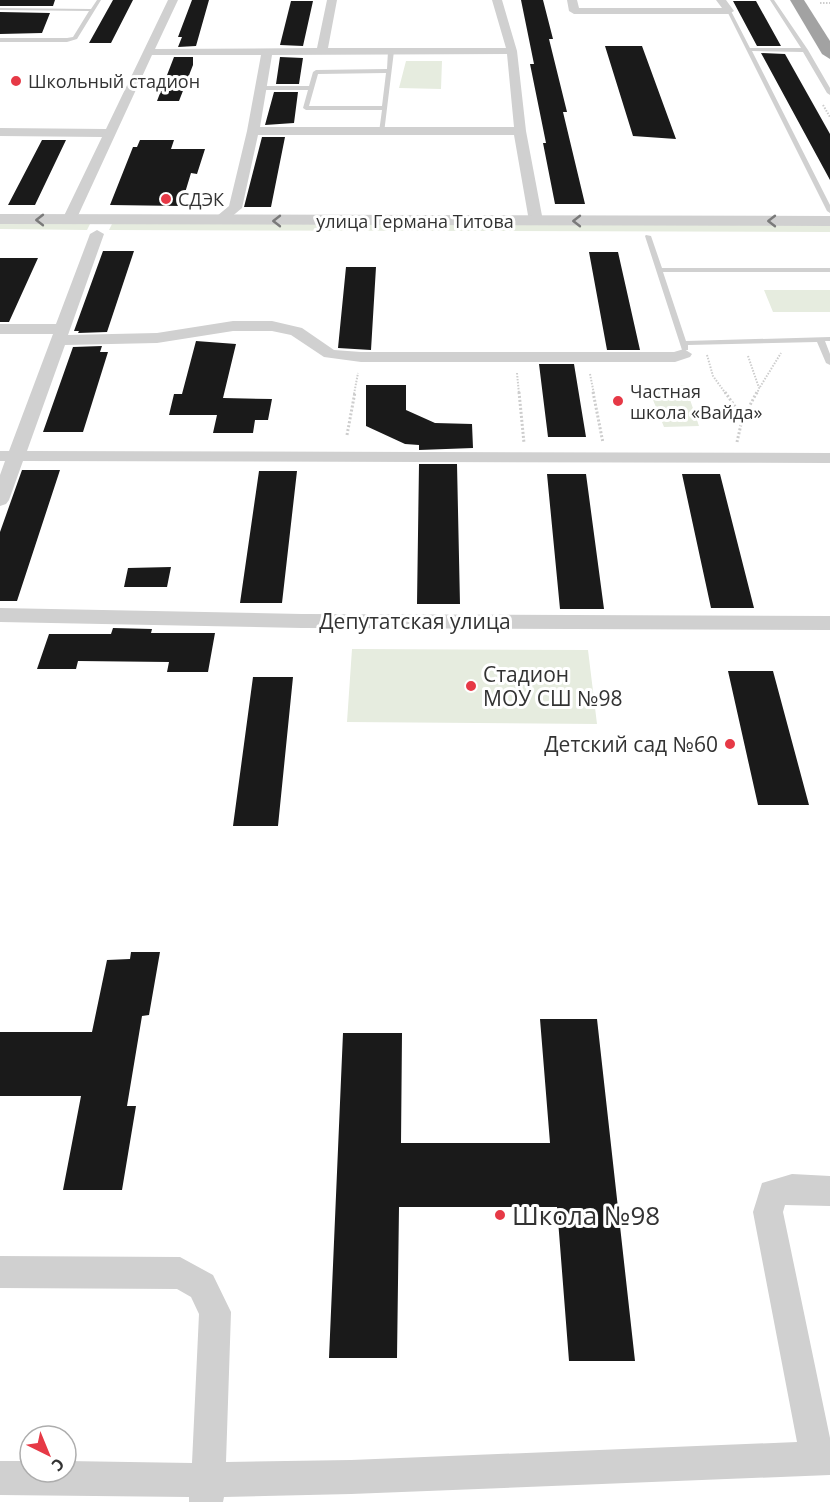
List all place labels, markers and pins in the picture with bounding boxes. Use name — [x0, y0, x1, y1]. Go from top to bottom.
place label: Школьный стадион — [28, 69, 200, 93]
marker: Школьный стадион — [9, 74, 23, 88]
place label: СДЭК — [178, 187, 224, 211]
marker: СДЭК — [159, 192, 173, 206]
place label: Частная школа «Вайда» — [630, 379, 762, 424]
marker: Частная школа «Вайда» — [611, 394, 625, 408]
place label: Стадион МОУ СШ №98 — [483, 660, 622, 712]
marker: Стадион МОУ СШ №98 — [464, 679, 478, 693]
place label: Детский сад №60 — [544, 730, 718, 758]
marker: Детский сад №60 — [723, 737, 737, 751]
place label: Школа №98 — [512, 1197, 660, 1233]
marker: Школа №98 — [493, 1208, 507, 1222]

